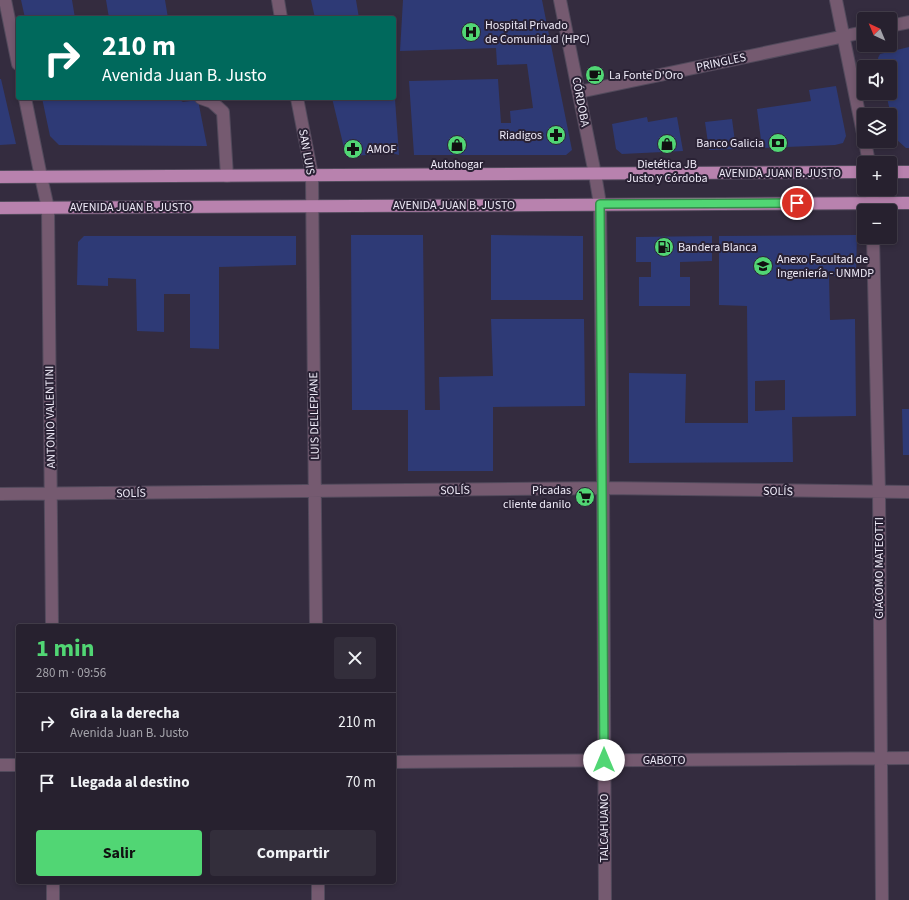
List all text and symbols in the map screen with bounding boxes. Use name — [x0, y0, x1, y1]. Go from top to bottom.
north arrow — [857, 12, 897, 52]
map controls — [857, 12, 897, 244]
place label: Hospital Privado de Comunidad (HPC) — [485, 17, 590, 48]
hospital icon: Hospital Privado de Comunidad (HPC) — [460, 21, 482, 43]
text: 210 m — [102, 26, 176, 66]
icon: right — [36, 32, 88, 84]
street label: PRINGLES — [695, 49, 748, 76]
button: sound — [857, 60, 897, 100]
text: Avenida Juan B. Justo — [102, 63, 267, 88]
cafe icon: La Fonte D'Oro — [584, 64, 606, 86]
place label: La Fonte D'Oro — [609, 67, 683, 84]
street label: CÓRDOBA — [567, 76, 594, 129]
button: layers — [857, 108, 897, 148]
pharmacy icon: Riadigos — [545, 124, 567, 146]
place label: Riadigos — [499, 127, 542, 144]
street label: SAN LUIS — [294, 128, 319, 176]
bank icon: Banco Galicia — [767, 132, 789, 154]
shop icon: Dietética JB Justo y Córdoba — [656, 133, 678, 155]
shop icon: Autohogar — [446, 134, 468, 156]
place label: Banco Galicia — [696, 135, 764, 152]
pharmacy icon: AMOF — [342, 138, 364, 160]
place label: AMOF — [367, 141, 396, 158]
place label: Autohogar — [431, 156, 484, 173]
place label: Dietética JB Justo y Córdoba — [627, 156, 707, 187]
button: + — [857, 156, 897, 196]
street label: AVENIDA JUAN B. JUSTO — [719, 165, 841, 182]
pin — [780, 186, 814, 220]
icon: arrive — [786, 192, 808, 214]
street label: AVENIDA JUAN B. JUSTO — [393, 197, 515, 214]
street label: AVENIDA JUAN B. JUSTO — [70, 199, 192, 216]
button: − — [857, 204, 897, 244]
fuel station icon: Bandera Blanca — [653, 236, 675, 258]
place label: Bandera Blanca — [678, 239, 757, 256]
place label: Anexo Facultad de Ingeniería - UNMDP — [777, 251, 874, 282]
school or university icon: Anexo Facultad de Ingeniería - UNMDP — [752, 255, 774, 277]
street label: ANTONIO VALENTINI — [41, 366, 60, 468]
street label: LUIS DELLEPIANE — [305, 372, 324, 460]
street label: SOLÍS — [440, 482, 470, 499]
place label: Picadas cliente danilo — [503, 482, 571, 513]
street label: SOLÍS — [763, 483, 793, 500]
street label: SOLÍS — [116, 485, 146, 502]
supermarket icon: Picadas cliente danilo — [574, 486, 596, 508]
street label: GIACOMO MATEOTTI — [871, 517, 888, 619]
text: 1 min — [36, 631, 94, 666]
button: close — [334, 637, 376, 679]
text: 280 m · 09:56 — [36, 664, 106, 682]
text: Gira a la derecha — [70, 703, 180, 724]
icon: right — [36, 712, 58, 734]
text: 210 m — [338, 712, 376, 733]
text: Avenida Juan B. Justo — [70, 724, 189, 742]
position arrow — [583, 739, 625, 781]
street label: GABOTO — [643, 752, 685, 769]
icon: arrive — [36, 772, 58, 794]
text: Llegada al destino — [70, 772, 190, 793]
text: 70 m — [346, 772, 376, 793]
street label: TALCAHUANO — [596, 793, 613, 862]
button: Salir — [36, 830, 202, 876]
button: Compartir — [210, 830, 376, 876]

